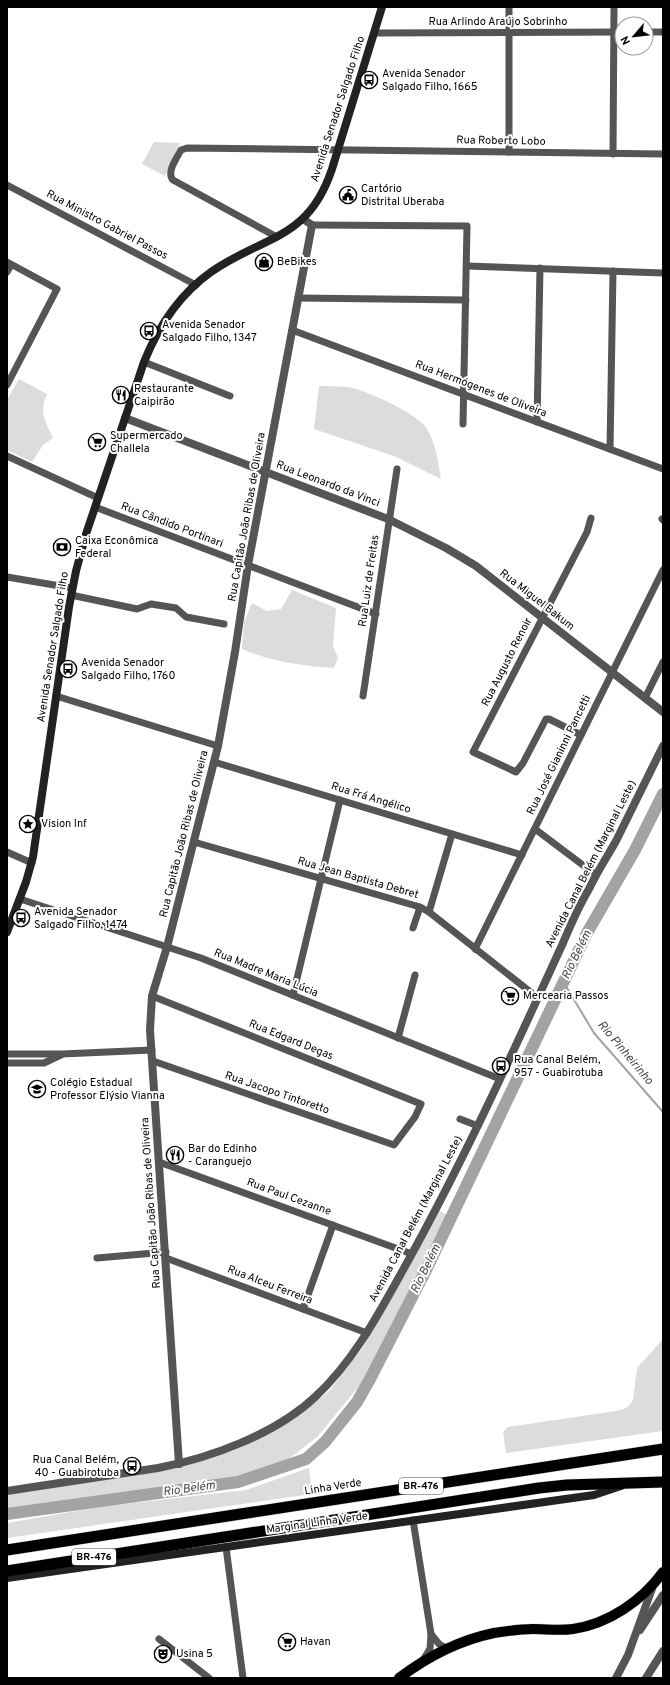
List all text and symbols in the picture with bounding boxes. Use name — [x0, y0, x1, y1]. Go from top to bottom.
street label: Rua Arlindo Araújo Sobrinho — [429, 15, 567, 29]
north arrow — [614, 16, 654, 56]
text: N — [618, 33, 634, 47]
street label: Avenida Senador Salgado Filho — [308, 34, 368, 184]
place label: Avenida Senador Salgado Filho, 1665 — [382, 67, 478, 94]
bus stop icon: Avenida Senador Salgado Filho, 1665 — [359, 70, 379, 90]
street label: Rua Roberto Lobo — [456, 133, 546, 149]
place label: Cartório Distrital Uberaba — [361, 182, 445, 209]
public building icon: Cartório Distrital Uberaba — [338, 185, 358, 205]
street label: Rua Ministro Gabriel Passos — [44, 187, 170, 263]
shop icon: BeBikes — [254, 252, 274, 272]
place label: BeBikes — [277, 255, 317, 269]
place label: Avenida Senador Salgado Filho, 1347 — [162, 318, 257, 345]
bus stop icon: Avenida Senador Salgado Filho, 1347 — [139, 321, 159, 341]
street label: Rua Hermógenes de Oliveira — [413, 357, 549, 421]
place label: Restaurante Caipirão — [134, 382, 194, 409]
restaurant icon: Restaurante Caipirão — [111, 385, 131, 405]
place label: Supermercado Challela — [110, 429, 183, 456]
street label: Rua Capitão João Ribas de Oliveira — [225, 431, 269, 603]
supermarket icon: Supermercado Challela — [87, 432, 107, 452]
street label: Rua Leonardo da Vinci — [274, 458, 382, 510]
street label: Rua Cândido Portinari — [119, 499, 225, 551]
place label: Caixa Econômica Federal — [75, 534, 159, 561]
street label: Rua Luiz de Freitas — [356, 534, 382, 628]
bank icon: Caixa Econômica Federal — [52, 537, 72, 557]
street label: Rua Miguel Bakum — [497, 566, 577, 634]
street label: Avenida Senador Salgado Filho — [34, 571, 72, 723]
street label: Rua Augusto Renoir — [479, 615, 536, 709]
place label: Avenida Senador Salgado Filho, 1760 — [81, 656, 175, 683]
bus stop icon: Avenida Senador Salgado Filho, 1760 — [58, 659, 78, 679]
street label: Rua José Gianinni Pancetti — [524, 693, 594, 817]
street label: Rua Capitão João Ribas de Oliveira — [156, 749, 212, 919]
street label: Avenida Canal Belém (Marginal Leste) — [543, 778, 639, 950]
street label: Rua Frá Angélico — [329, 779, 413, 817]
place icon: Vision Inf — [18, 814, 38, 834]
place label: Vision Inf — [41, 817, 87, 831]
street label: Rua Jean Baptista Debret — [296, 854, 420, 902]
place label: Avenida Senador Salgado Filho, 1474 — [34, 905, 128, 932]
bus stop icon: Avenida Senador Salgado Filho, 1474 — [11, 908, 31, 928]
water label: Rio Belém — [558, 928, 596, 982]
street label: Rua Madre Maria Lúcia — [212, 946, 320, 1000]
supermarket icon: Mercearia Passos — [500, 986, 520, 1006]
place label: Mercearia Passos — [523, 989, 609, 1003]
street label: Rua Edgard Degas — [247, 1017, 335, 1063]
water label: Rio Pinheirinho — [593, 1018, 657, 1089]
place label: Rua Canal Belém, 957 - Guabirotuba — [514, 1053, 603, 1080]
bus stop icon: Rua Canal Belém, 957 - Guabirotuba — [491, 1056, 511, 1076]
street label: Rua Jacopo Tintoretto — [223, 1069, 331, 1117]
place label: Colégio Estadual Professor Elýsio Vianna — [50, 1076, 165, 1103]
school or university icon: Colégio Estadual Professor Elýsio Vianna — [27, 1079, 47, 1099]
street label: Rua Capitão João Ribas de Oliveira — [138, 1117, 164, 1289]
street label: Avenida Canal Belém (Marginal Leste) — [366, 1134, 466, 1304]
place label: Bar do Edinho - Caranguejo — [188, 1142, 257, 1169]
restaurant icon: Bar do Edinho - Caranguejo — [165, 1145, 185, 1165]
street label: Rua Paul Cezanne — [245, 1175, 333, 1219]
water label: Rio Belém — [407, 1242, 445, 1296]
street label: Rua Alceu Ferreira — [225, 1262, 315, 1308]
place label: Rua Canal Belém, 40 - Guabirotuba — [33, 1453, 120, 1480]
bus stop icon: Rua Canal Belém, 40 - Guabirotuba — [122, 1456, 142, 1476]
street label: Linha Verde — [303, 1476, 363, 1498]
water label: Rio Belém — [162, 1477, 216, 1501]
road number: BR-476 — [399, 1478, 443, 1494]
street label: Marginal Linha Verde — [265, 1509, 369, 1537]
road number: BR-476 — [72, 1549, 116, 1565]
supermarket icon: Havan — [277, 1632, 297, 1652]
place label: Havan — [300, 1635, 331, 1649]
theatre icon: Usina 5 — [153, 1644, 173, 1664]
place label: Usina 5 — [176, 1647, 213, 1661]

